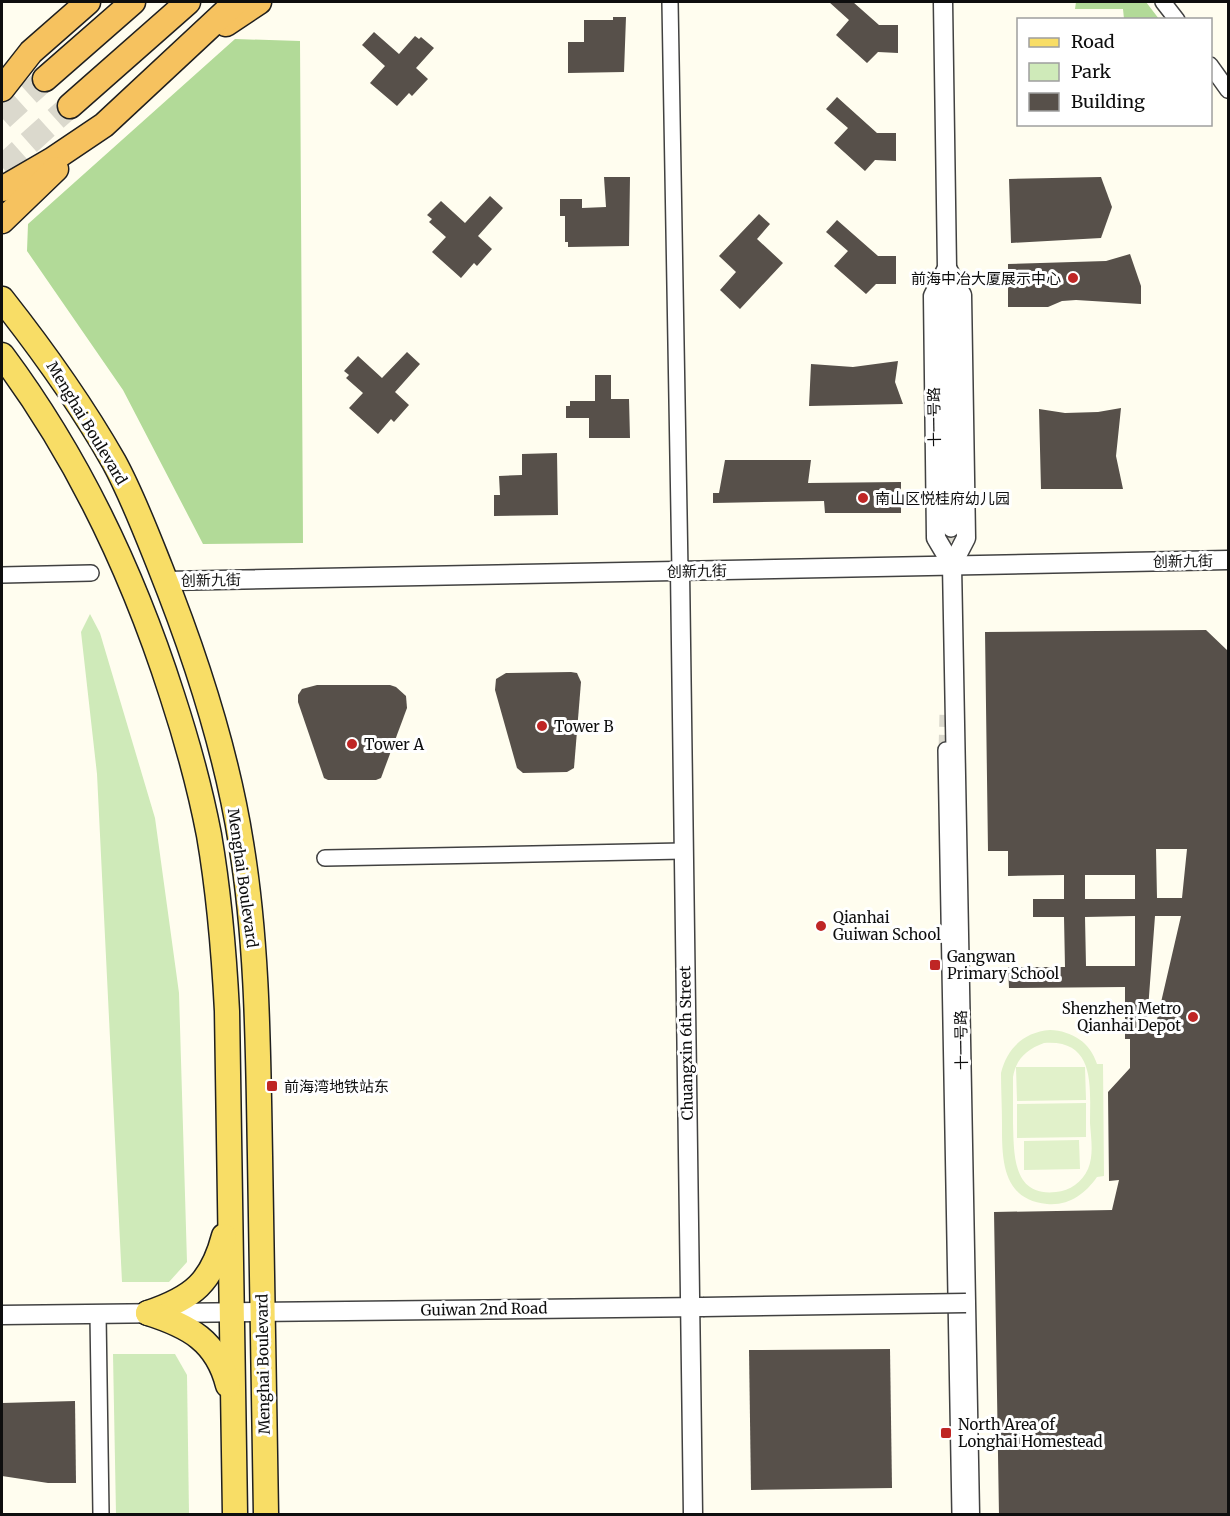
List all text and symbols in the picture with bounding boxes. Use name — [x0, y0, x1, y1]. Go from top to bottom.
legend — [1017, 18, 1212, 126]
text: Road — [1071, 30, 1115, 53]
text: Park — [1071, 60, 1112, 83]
text: Building — [1071, 90, 1145, 113]
place label: 前海中冶大厦展示中心 — [911, 269, 1061, 288]
marker: 前海中冶大厦展示中心 — [1066, 271, 1080, 285]
street label: Menghai Boulevard — [43, 358, 131, 488]
street label: 十一号路 — [924, 387, 944, 447]
place label: 南山区悦桂府幼儿园 — [875, 489, 1010, 508]
marker: 南山区悦桂府幼儿园 — [856, 491, 870, 505]
street label: 创新九街 — [1153, 551, 1213, 571]
street label: 创新九街 — [667, 561, 727, 581]
street label: 创新九街 — [181, 570, 241, 590]
place label: Tower B — [554, 717, 613, 736]
marker: Tower B — [535, 719, 549, 733]
place label: Tower A — [364, 735, 424, 754]
marker: Tower A — [345, 737, 359, 751]
street label: Menghai Boulevard — [224, 807, 262, 949]
place label: Qianhai Guiwan School — [833, 908, 941, 944]
marker: Qianhai Guiwan School — [814, 919, 828, 933]
place label: Gangwan Primary School — [947, 947, 1060, 983]
marker: Gangwan Primary School — [928, 958, 942, 972]
street label: Chuangxin 6th Street — [675, 965, 697, 1120]
place label: Shenzhen Metro Qianhai Depot — [1062, 999, 1181, 1035]
street label: 十一号路 — [951, 1010, 971, 1070]
marker: Shenzhen Metro Qianhai Depot — [1186, 1010, 1200, 1024]
place label: 前海湾地铁站东 — [284, 1077, 389, 1096]
marker: 前海湾地铁站东 — [265, 1079, 279, 1093]
street label: Menghai Boulevard — [252, 1294, 274, 1434]
street label: Guiwan 2nd Road — [420, 1298, 548, 1320]
place label: North Area of Longhai Homestead — [958, 1415, 1103, 1451]
marker: North Area of Longhai Homestead — [939, 1426, 953, 1440]

